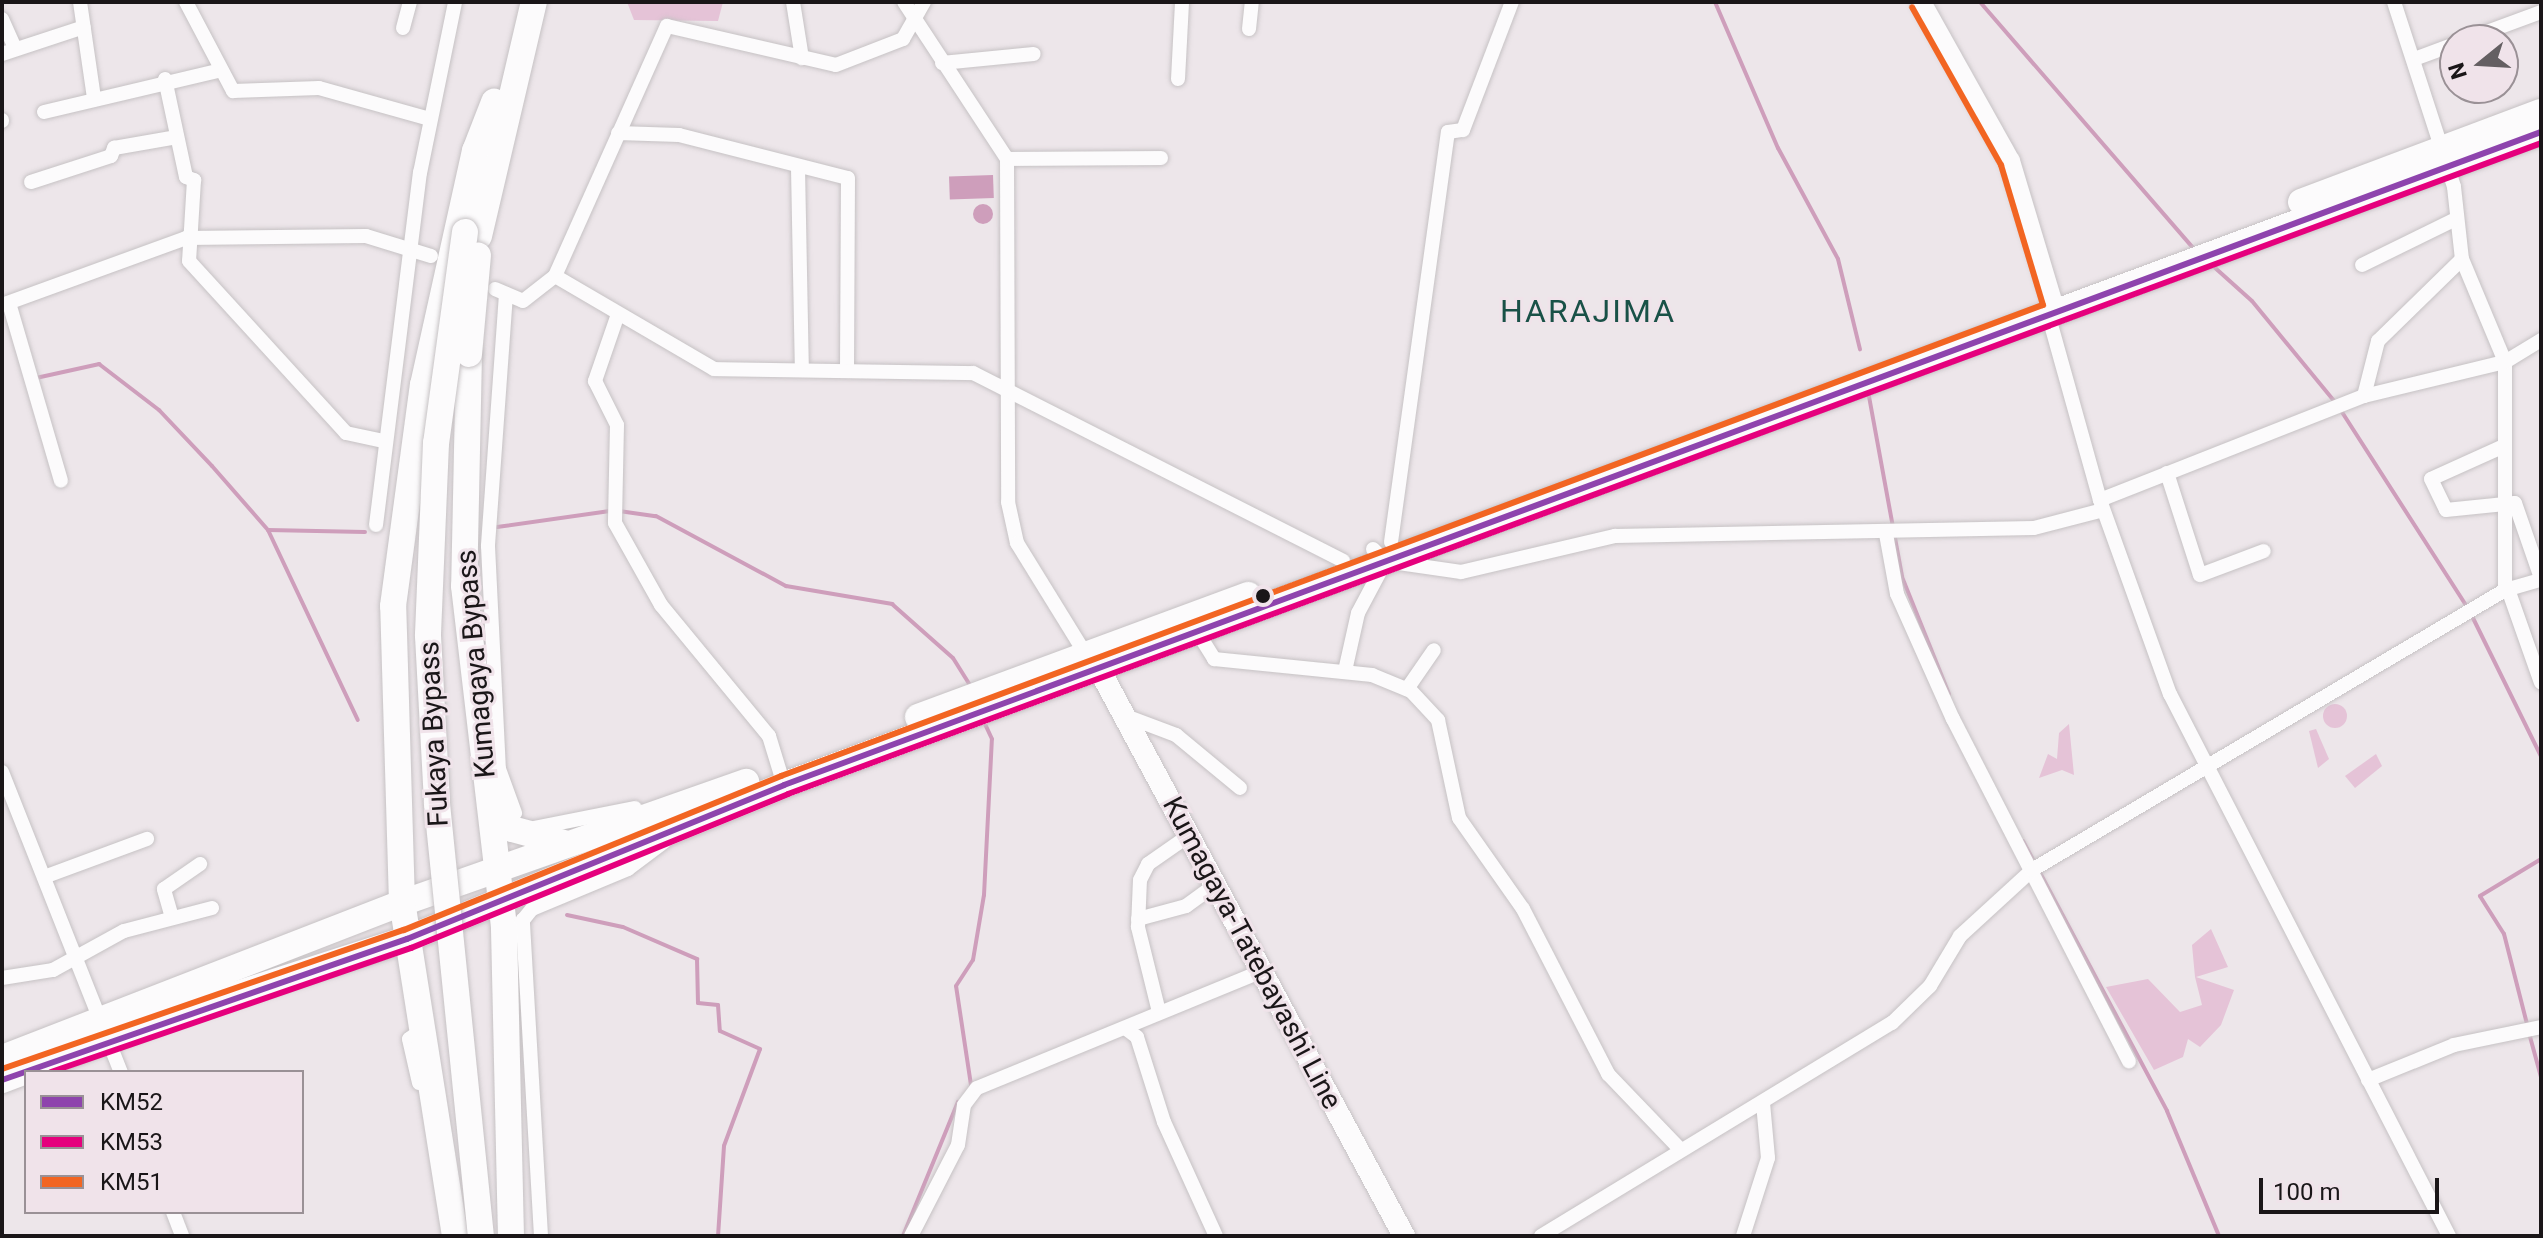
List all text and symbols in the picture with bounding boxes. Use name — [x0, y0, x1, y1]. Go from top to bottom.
north arrow — [2439, 24, 2519, 104]
text: N — [2443, 60, 2472, 82]
district label: HARAJIMA — [1500, 292, 1676, 330]
street label: Kumagaya Bypass — [449, 548, 503, 780]
unlabelled marker — [1255, 588, 1271, 604]
street label: Fukaya Bypass — [412, 640, 456, 828]
street label: Kumagaya-Tatebayashi Line — [1155, 791, 1349, 1115]
legend — [24, 1070, 304, 1214]
text: KM52 — [100, 1088, 163, 1116]
text: KM53 — [100, 1128, 163, 1156]
scale bar — [2263, 1162, 2443, 1212]
text: KM51 — [100, 1168, 163, 1196]
text: 100 m — [2273, 1178, 2340, 1206]

